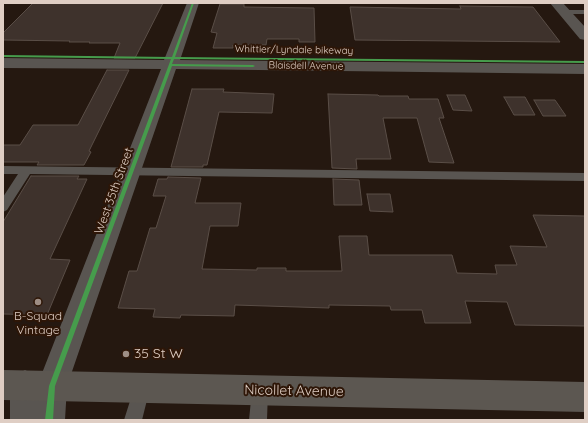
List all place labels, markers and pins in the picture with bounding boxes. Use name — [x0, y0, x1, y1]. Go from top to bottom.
marker: B-Squad Vintage — [33, 297, 43, 307]
place label: B-Squad Vintage — [14, 309, 62, 337]
place label: 35 St W — [134, 346, 183, 362]
marker: 35 St W — [121, 349, 131, 359]

